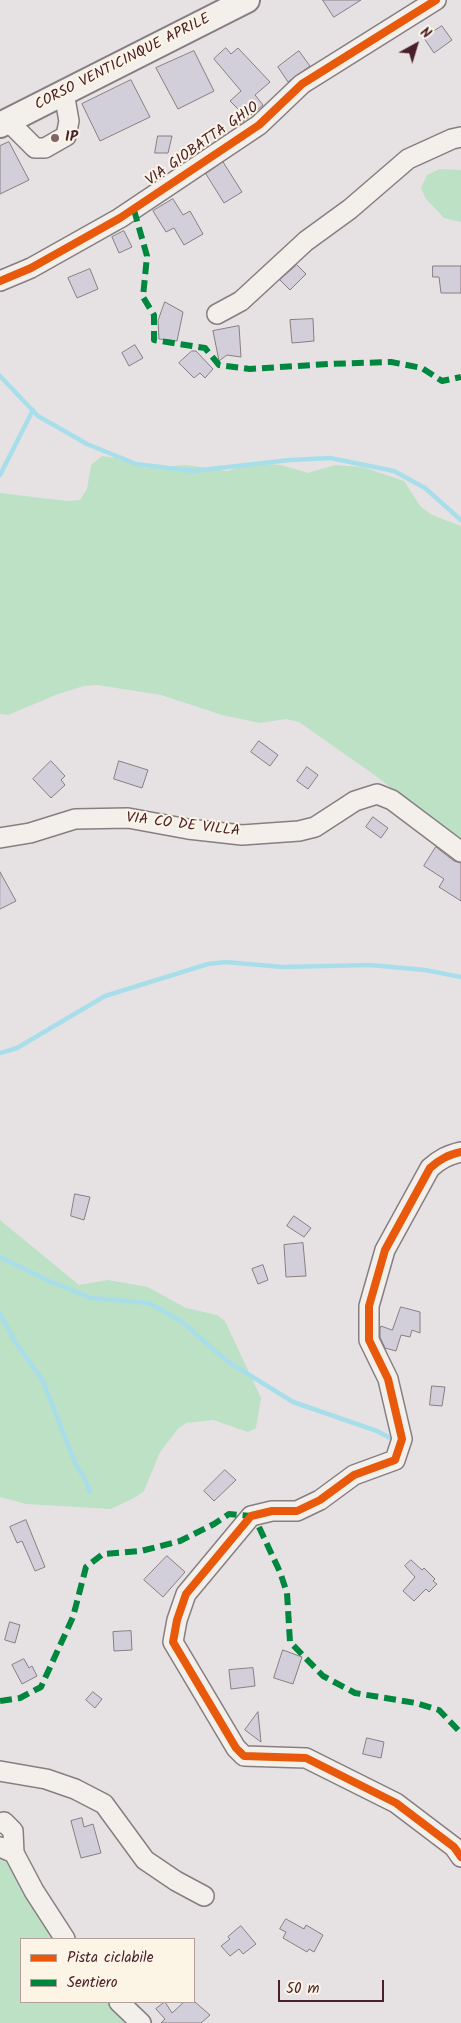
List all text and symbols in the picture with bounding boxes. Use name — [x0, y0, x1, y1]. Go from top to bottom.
street label: CORSO VENTICINQUE APRILE — [32, 11, 214, 115]
north arrow — [391, 20, 441, 70]
text: N — [415, 22, 436, 45]
street label: VIA GIOBATTA GHIO — [143, 99, 263, 191]
place label: IP — [65, 129, 78, 147]
marker: IP — [49, 132, 61, 144]
street label: VIA CO DE VILLA — [125, 810, 241, 842]
legend — [20, 1938, 195, 2003]
text: Pista ciclabile — [67, 1946, 153, 1970]
scale bar — [281, 1970, 387, 2002]
text: Sentiero — [67, 1971, 118, 1995]
text: 50 m — [286, 1977, 320, 2001]

